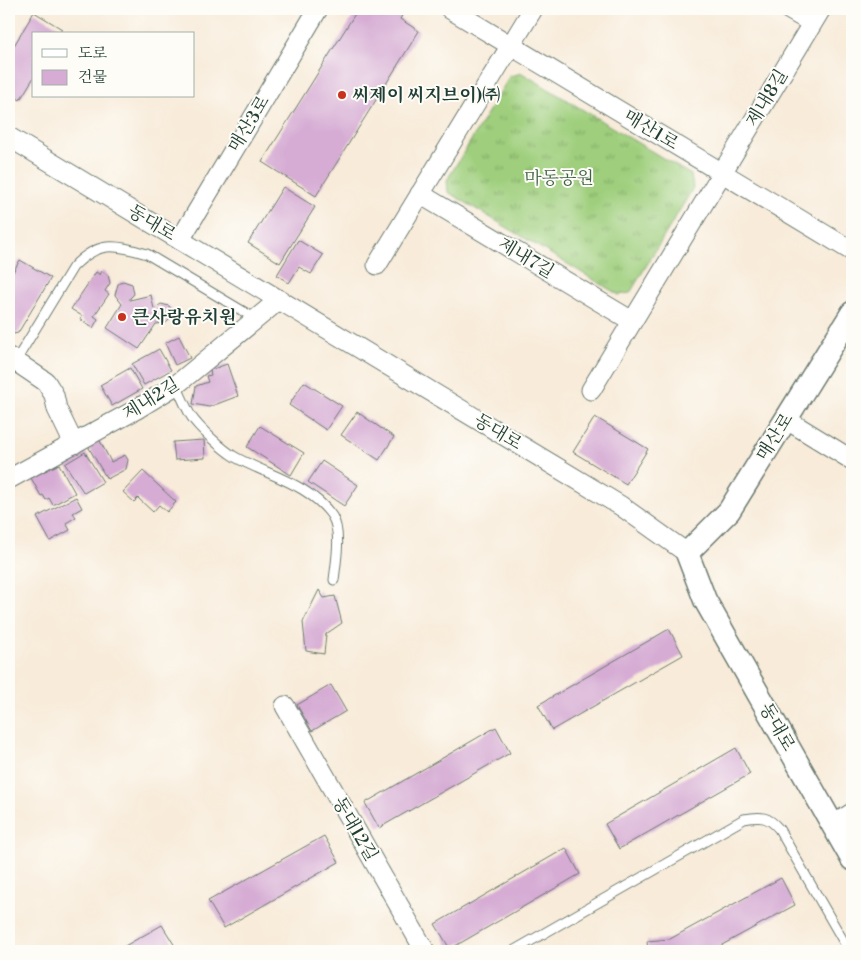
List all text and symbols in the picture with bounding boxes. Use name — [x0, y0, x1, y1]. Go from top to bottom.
legend — [32, 32, 195, 98]
text: 도로 — [78, 44, 107, 63]
street label: 제내8길 — [741, 65, 793, 131]
text: 건물 — [78, 68, 107, 87]
place label: 씨제이 씨지브이)㈜ — [352, 84, 500, 107]
marker: 씨제이 씨지브이)㈜ — [336, 89, 348, 101]
street label: 매산3로 — [223, 91, 275, 157]
street label: 매산1로 — [619, 105, 683, 155]
park label: 마동공원 — [524, 167, 594, 190]
street label: 동대로 — [124, 200, 180, 246]
street label: 제내7길 — [494, 232, 558, 284]
place label: 큰사랑유치원 — [132, 306, 236, 329]
marker: 큰사랑유치원 — [116, 311, 128, 323]
street label: 제내2길 — [118, 373, 184, 425]
street label: 동대로 — [470, 409, 526, 455]
street label: 매산로 — [751, 409, 799, 465]
street label: 동대로 — [754, 699, 800, 755]
street label: 동대12길 — [327, 793, 383, 865]

